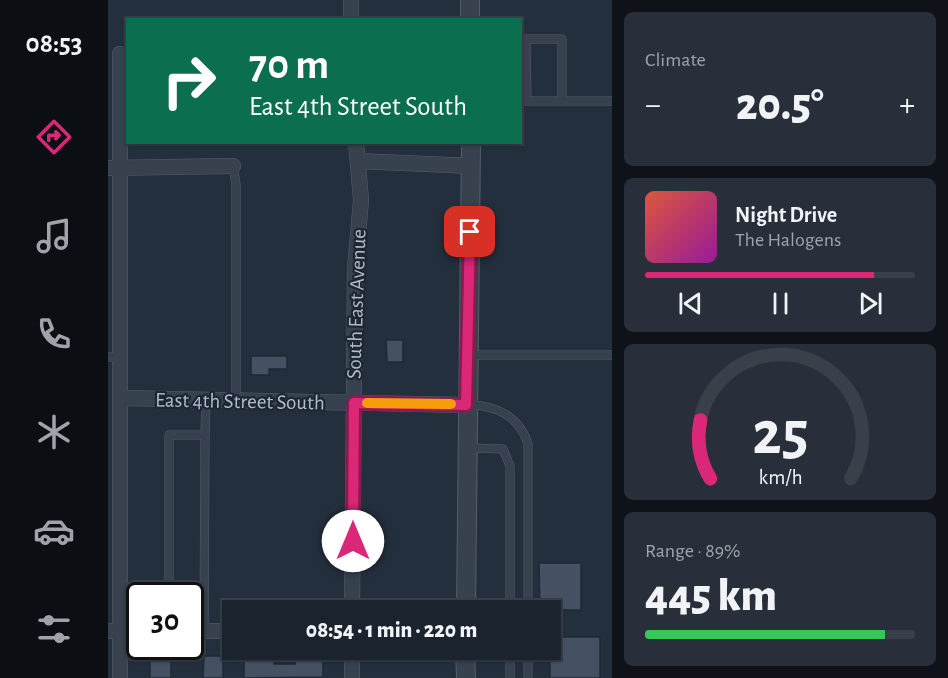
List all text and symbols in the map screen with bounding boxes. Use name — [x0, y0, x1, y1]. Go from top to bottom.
text: 08:53 — [26, 30, 82, 57]
icon: right — [150, 42, 228, 120]
text: 70 m — [249, 44, 329, 86]
text: Climate — [645, 50, 706, 70]
text: 20.5° — [736, 83, 824, 128]
text: − — [645, 89, 661, 122]
text: + — [899, 89, 915, 122]
text: East 4th Street South — [249, 93, 467, 120]
icon: directions — [33, 116, 75, 158]
text: Night Drive — [735, 204, 837, 226]
pin — [444, 206, 495, 257]
icon: music — [33, 215, 75, 257]
icon: arrive — [453, 215, 486, 248]
street label: South East Avenue — [343, 229, 370, 379]
text: The Halogens — [735, 230, 841, 250]
icon: previous — [674, 287, 707, 320]
icon: pause — [764, 287, 797, 320]
icon: next — [854, 287, 887, 320]
icon: phone — [33, 313, 75, 355]
street label: East 4th Street South — [155, 390, 325, 413]
text: 25 — [752, 403, 808, 465]
icon: climate — [33, 411, 75, 453]
text: km/h — [758, 467, 802, 488]
position arrow — [321, 509, 385, 573]
icon: car — [33, 510, 75, 552]
text: Range · 89% — [645, 541, 741, 561]
text: 445 km — [645, 574, 777, 619]
speed limit sign: 30 — [126, 582, 204, 660]
icon: filters — [33, 608, 75, 650]
text: 08:54 · 1 min · 220 m — [306, 619, 477, 641]

